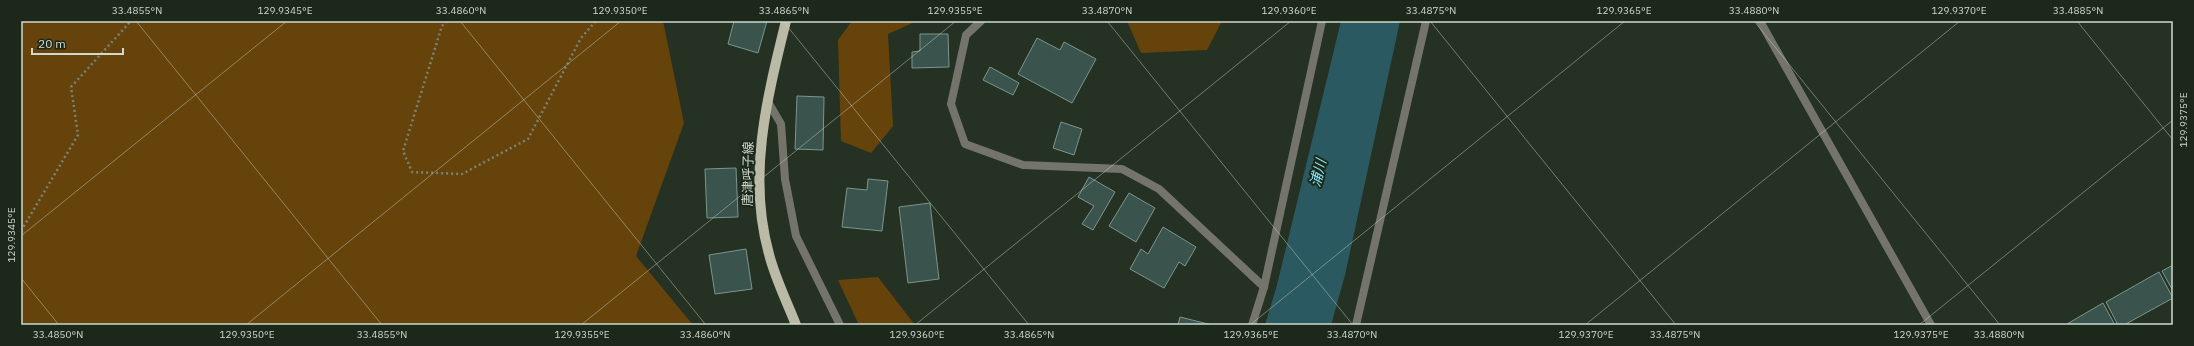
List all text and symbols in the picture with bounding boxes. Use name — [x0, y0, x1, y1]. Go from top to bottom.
text: 33.4855°N — [112, 4, 162, 17]
text: 129.9345°E — [257, 4, 313, 17]
text: 33.4860°N — [436, 4, 486, 17]
text: 129.9350°E — [592, 4, 648, 17]
text: 33.4865°N — [759, 4, 809, 17]
text: 129.9355°E — [927, 4, 983, 17]
text: 33.4870°N — [1082, 4, 1132, 17]
text: 129.9360°E — [1261, 4, 1317, 17]
text: 33.4875°N — [1406, 4, 1456, 17]
text: 129.9365°E — [1596, 4, 1652, 17]
text: 33.4880°N — [1729, 4, 1779, 17]
text: 129.9370°E — [1931, 4, 1987, 17]
text: 33.4885°N — [2053, 4, 2103, 17]
scale bar — [32, 30, 123, 56]
text: 20 m — [38, 36, 66, 51]
text: 129.9375°E — [2177, 92, 2190, 148]
street label: 唐津呼子線 — [739, 141, 757, 207]
water label: 浦川 — [1306, 155, 1331, 189]
text: 129.9345°E — [5, 207, 18, 263]
text: 33.4850°N — [33, 328, 83, 341]
text: 129.9350°E — [219, 328, 275, 341]
text: 33.4855°N — [357, 328, 407, 341]
text: 129.9355°E — [554, 328, 610, 341]
text: 33.4860°N — [680, 328, 730, 341]
text: 129.9360°E — [889, 328, 945, 341]
text: 33.4865°N — [1004, 328, 1054, 341]
text: 129.9365°E — [1223, 328, 1279, 341]
text: 33.4870°N — [1327, 328, 1377, 341]
text: 129.9370°E — [1558, 328, 1614, 341]
text: 33.4875°N — [1650, 328, 1700, 341]
text: 129.9375°E — [1893, 328, 1949, 341]
text: 33.4880°N — [1974, 328, 2024, 341]

